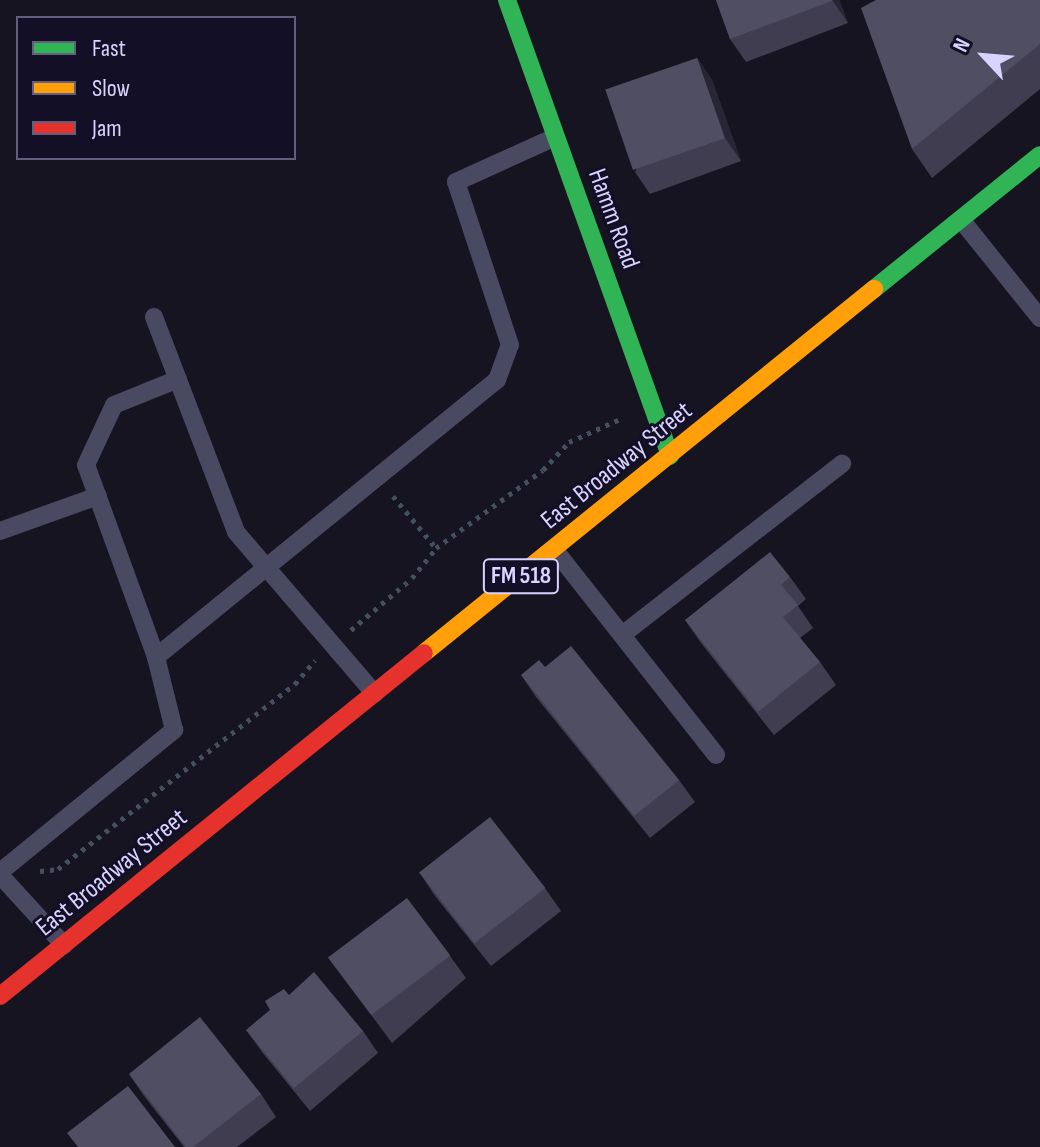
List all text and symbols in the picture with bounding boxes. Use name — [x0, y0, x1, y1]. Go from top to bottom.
legend — [16, 16, 296, 160]
north arrow — [944, 16, 1024, 96]
text: Fast — [92, 34, 126, 63]
text: N — [947, 34, 977, 56]
text: Slow — [92, 74, 130, 103]
text: Jam — [92, 114, 122, 143]
street label: Hamm Road — [581, 165, 645, 273]
street label: East Broadway Street — [535, 396, 699, 536]
road number: FM 518 — [481, 556, 561, 596]
street label: East Broadway Street — [30, 803, 194, 943]

